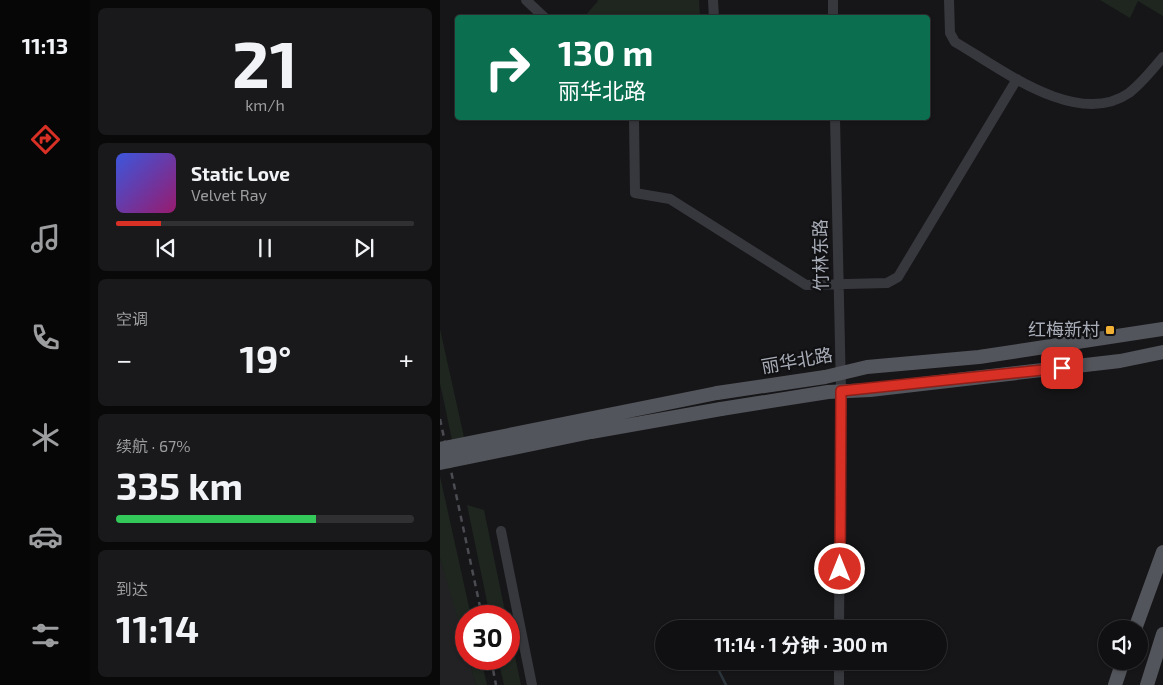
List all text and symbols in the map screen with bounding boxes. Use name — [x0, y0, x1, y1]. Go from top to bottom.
text: 21 — [232, 23, 298, 101]
text: 130 m — [558, 31, 653, 73]
text: 11:13 — [22, 32, 68, 58]
icon: right — [475, 35, 540, 100]
text: 丽华北路 — [558, 77, 646, 103]
text: km/h — [245, 95, 285, 114]
icon: directions — [28, 122, 63, 157]
text: Static Love — [191, 162, 290, 185]
text: Velvet Ray — [191, 185, 267, 204]
street label: 竹林东路 — [808, 219, 832, 291]
icon: music — [28, 221, 63, 256]
icon: previous — [152, 234, 180, 262]
icon: pause — [251, 234, 279, 262]
icon: next — [350, 234, 378, 262]
text: 空调 — [116, 309, 148, 328]
place label: 红梅新村 — [1028, 318, 1100, 340]
icon: phone — [28, 320, 63, 355]
marker: 红梅新村 — [1104, 324, 1116, 336]
text: 19° — [240, 335, 291, 381]
text: − — [116, 342, 132, 376]
text: + — [399, 342, 414, 376]
street label: 丽华北路 — [759, 343, 834, 377]
pin — [1041, 347, 1083, 389]
icon: arrive — [1048, 354, 1076, 382]
icon: climate — [28, 420, 63, 455]
text: 续航 · 67% — [116, 436, 191, 455]
text: 335 km — [116, 462, 243, 508]
icon: car — [28, 519, 63, 554]
position arrow — [813, 542, 865, 594]
text: 到达 — [116, 579, 148, 598]
text: 11:14 — [116, 605, 199, 651]
speed limit sign: 30 — [455, 605, 520, 670]
icon: filters — [28, 618, 63, 653]
map controls — [1098, 620, 1148, 670]
button: sound — [1098, 620, 1148, 670]
text: 11:14 · 1 分钟 · 300 m — [714, 633, 888, 656]

